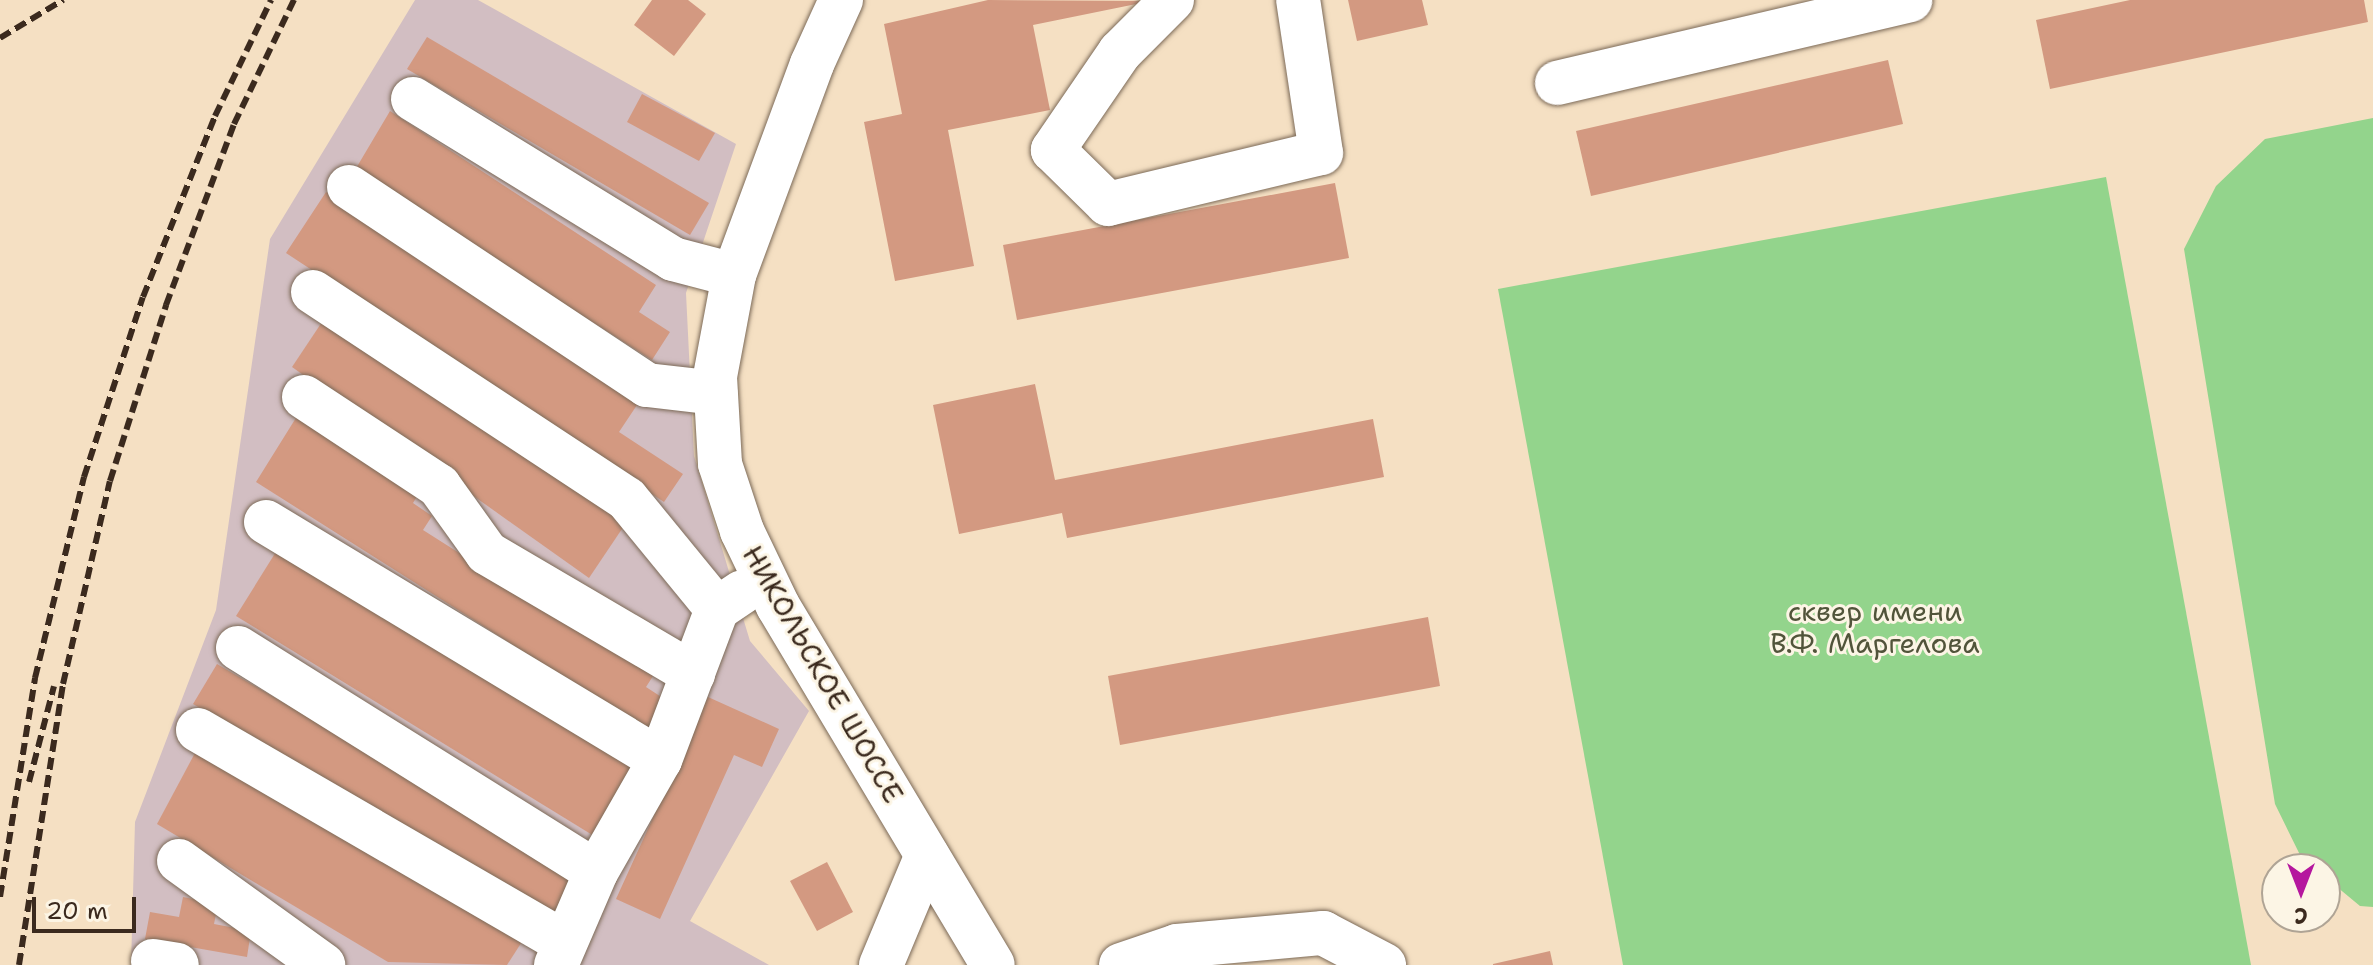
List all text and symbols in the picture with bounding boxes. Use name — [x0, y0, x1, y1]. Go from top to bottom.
street label: НИКОЛЬСКОЕ ШОССЕ — [736, 539, 910, 809]
park label: сквер имени В.Ф. Маргелова — [1770, 594, 1980, 660]
north arrow — [2261, 853, 2341, 933]
scale bar — [36, 881, 140, 931]
text: 20 m — [46, 895, 108, 927]
text: С — [2294, 901, 2308, 930]

